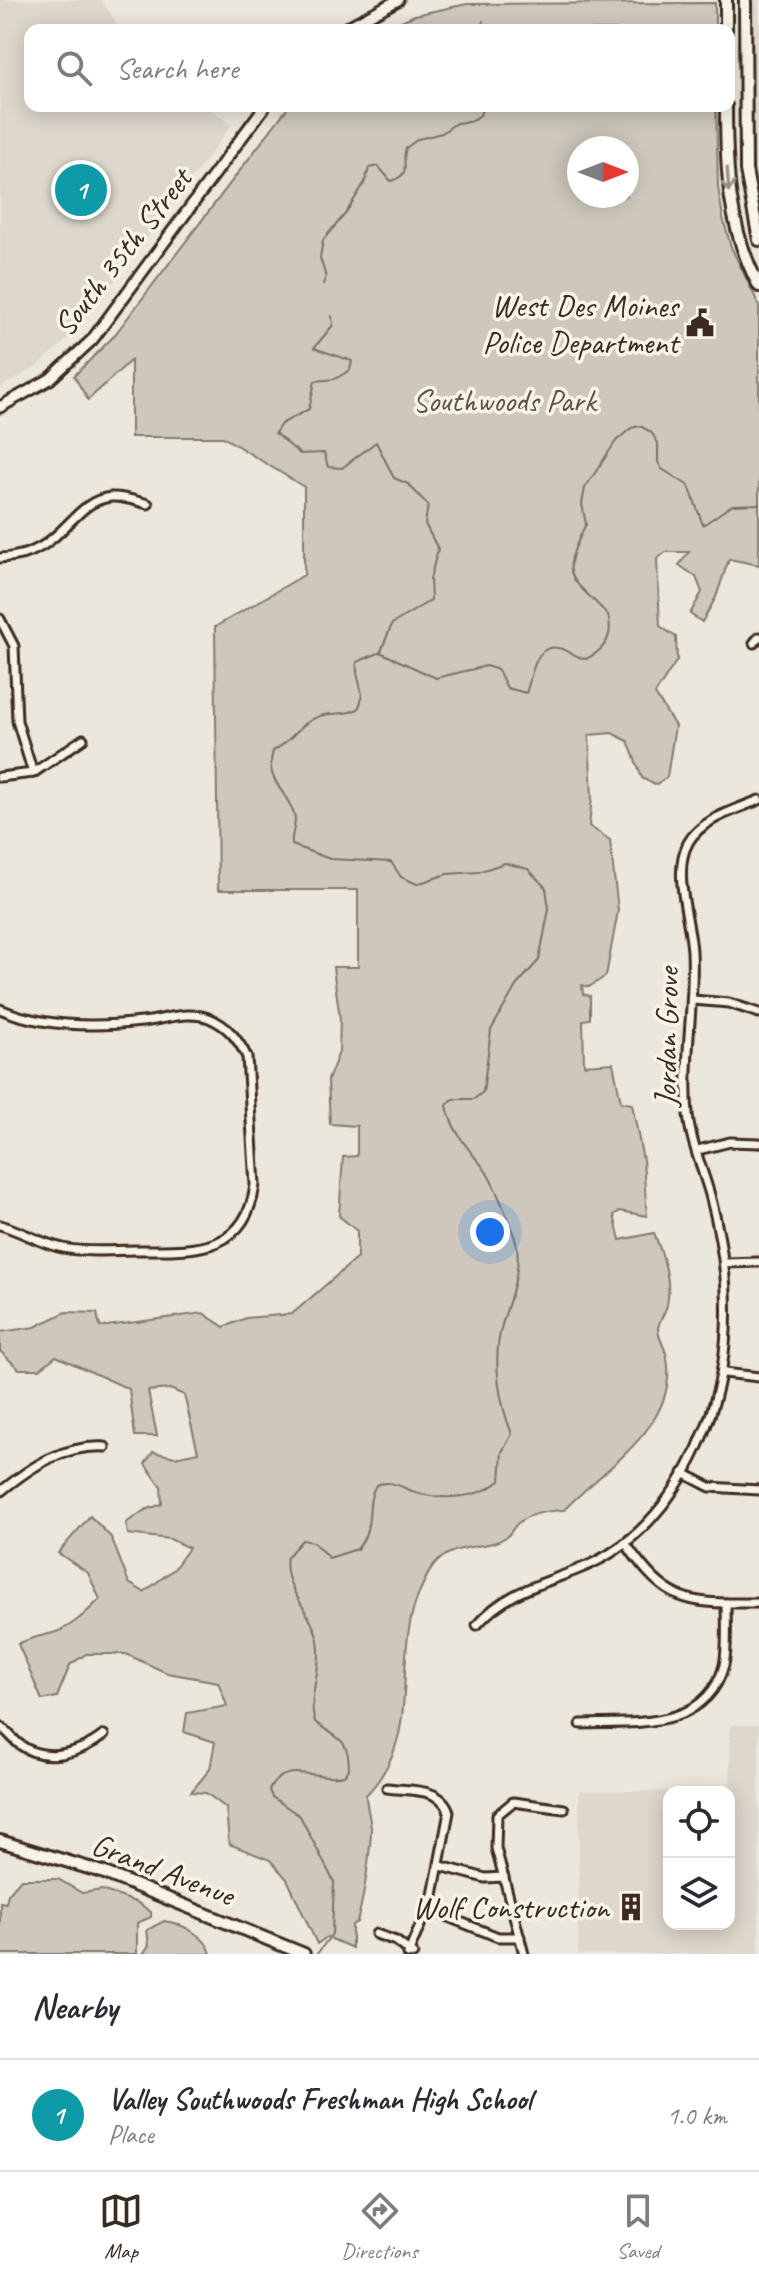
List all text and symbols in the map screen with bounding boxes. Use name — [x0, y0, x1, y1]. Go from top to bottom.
search box — [24, 24, 735, 112]
icon: search — [52, 46, 96, 90]
text: Search here — [116, 49, 238, 87]
north arrow — [567, 136, 639, 208]
street label: South 35th Street — [44, 157, 203, 344]
pin: 1 — [55, 160, 107, 220]
one-way arrow — [721, 166, 736, 193]
place label: West Des Moines Police Department — [482, 285, 681, 363]
public building icon: West Des Moines Police Department — [685, 308, 715, 338]
park label: Southwoods Park — [412, 380, 598, 421]
street label: Jordan Grove — [645, 964, 688, 1109]
your location — [470, 1212, 510, 1252]
map controls — [663, 1786, 735, 1930]
button: locate — [663, 1786, 735, 1858]
street label: Grand Avenue — [86, 1824, 242, 1916]
button: layers — [663, 1858, 735, 1930]
place label: Wolf Construction — [413, 1887, 611, 1928]
building icon: Wolf Construction — [616, 1892, 646, 1922]
text: Nearby — [32, 1985, 118, 2028]
text: Valley Southwoods Freshman High School — [108, 2080, 532, 2118]
text: 1 — [52, 2099, 64, 2132]
text: 1.0 km — [667, 2099, 727, 2132]
text: Place — [108, 2118, 154, 2151]
tab: Map — [99, 2189, 143, 2265]
tab: Directions — [341, 2189, 418, 2265]
tab: Saved — [616, 2189, 660, 2265]

